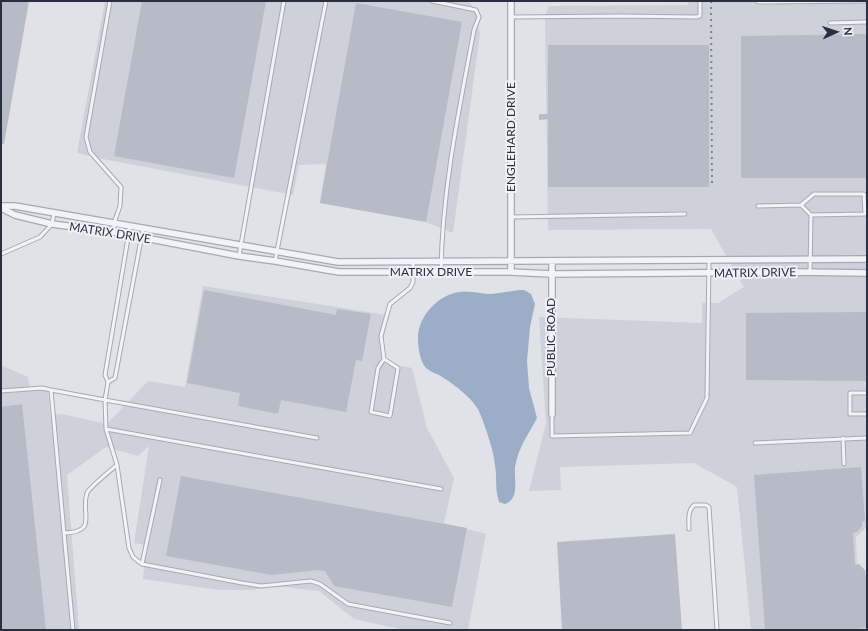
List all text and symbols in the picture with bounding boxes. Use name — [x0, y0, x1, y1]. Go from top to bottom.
north arrow — [816, 12, 856, 52]
text: N — [842, 27, 855, 36]
street label: ENGLEHARD DRIVE — [504, 82, 518, 192]
street label: MATRIX DRIVE — [68, 219, 152, 247]
street label: MATRIX DRIVE — [390, 265, 472, 279]
street label: MATRIX DRIVE — [714, 265, 796, 281]
street label: PUBLIC ROAD — [544, 298, 558, 376]

